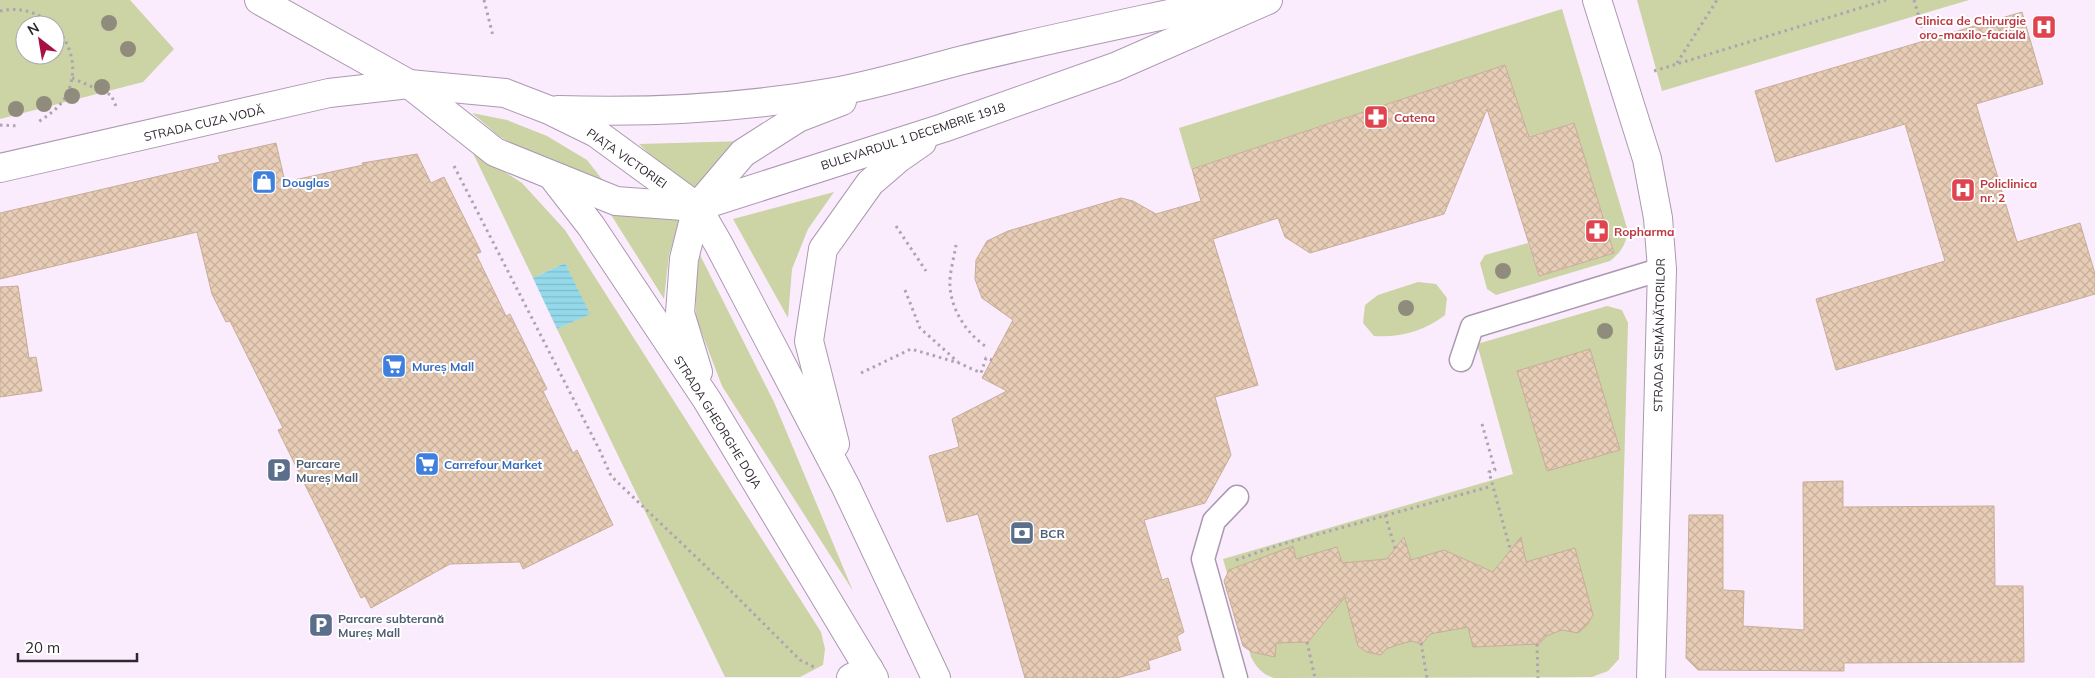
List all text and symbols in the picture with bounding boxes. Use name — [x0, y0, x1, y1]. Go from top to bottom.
place label: Clinica de Chirurgie oro-maxilo-facială — [1915, 13, 2026, 42]
hospital icon: Clinica de Chirurgie oro-maxilo-facială — [2031, 14, 2057, 40]
north arrow — [15, 15, 65, 65]
text: N — [24, 18, 42, 39]
street label: BULEVARDUL 1 DECEMBRIE 1918 — [819, 99, 1007, 173]
street label: STRADA CUZA VODĂ — [142, 102, 266, 144]
pharmacy icon: Catena — [1363, 104, 1389, 130]
place label: Catena — [1394, 110, 1435, 125]
street label: PIAȚA VICTORIEI — [584, 125, 670, 192]
shop icon: Douglas — [251, 169, 277, 195]
place label: Douglas — [282, 175, 329, 190]
place label: Policlinica nr. 2 — [1980, 176, 2037, 205]
hospital icon: Policlinica nr. 2 — [1950, 177, 1976, 203]
pharmacy icon: Ropharma — [1584, 218, 1610, 244]
place label: Ropharma — [1614, 224, 1674, 239]
street label: STRADA SEMĂNĂTORILOR — [1650, 258, 1668, 412]
supermarket icon: Mureș Mall — [381, 353, 407, 379]
street label: STRADA GHEORGHE DOJA — [671, 353, 765, 491]
place label: Mureș Mall — [412, 359, 474, 375]
supermarket icon: Carrefour Market — [414, 451, 440, 477]
place label: Parcare Mureș Mall — [296, 456, 358, 486]
parking icon: Parcare Mureș Mall — [266, 457, 292, 483]
place label: Carrefour Market — [444, 457, 543, 472]
bank icon: BCR — [1009, 520, 1035, 546]
place label: BCR — [1040, 526, 1066, 541]
place label: Parcare subterană Mureș Mall — [338, 611, 444, 641]
parking icon: Parcare subterană Mureș Mall — [308, 612, 334, 638]
scale bar — [18, 630, 136, 662]
text: 20 m — [25, 638, 60, 657]

